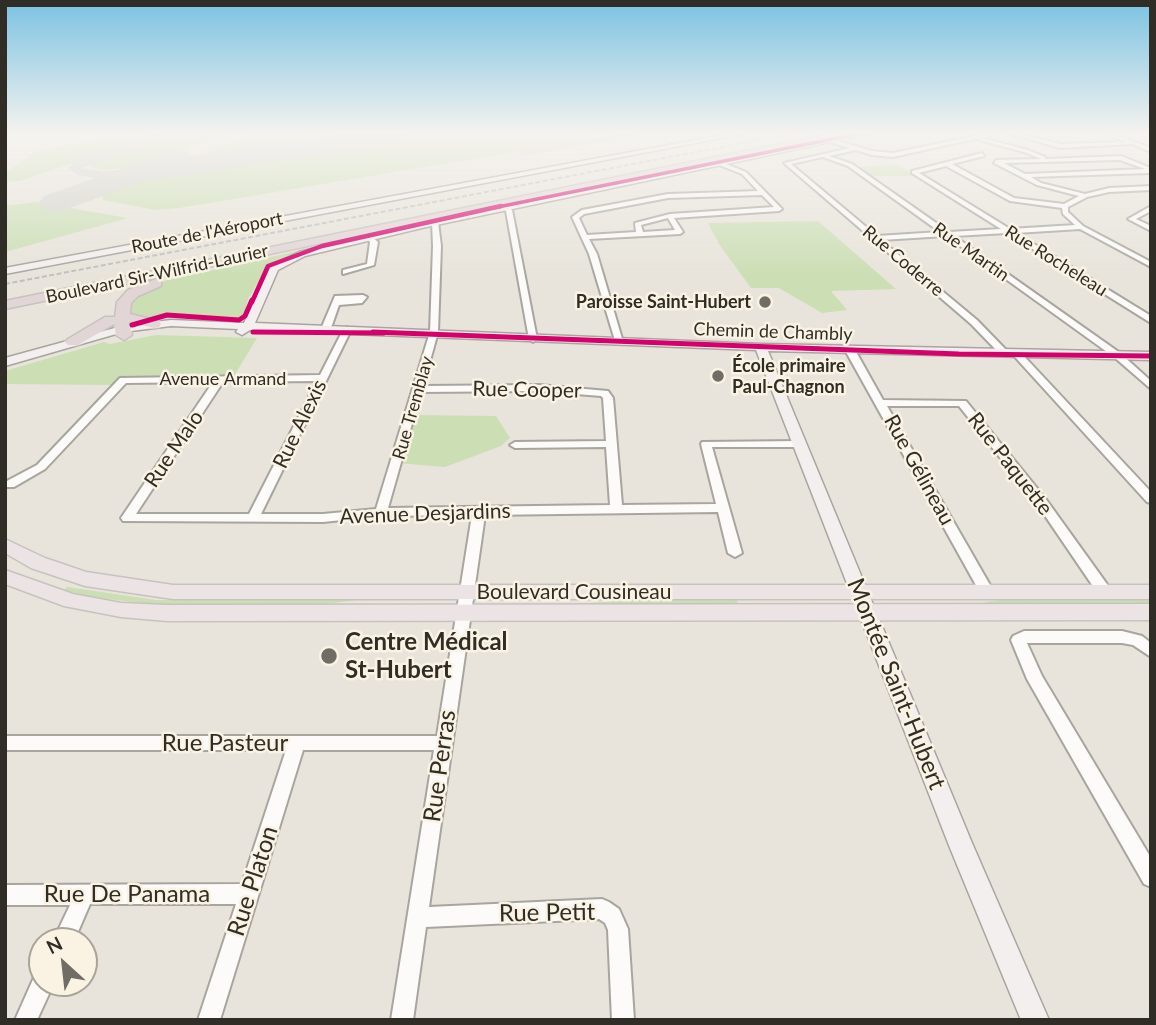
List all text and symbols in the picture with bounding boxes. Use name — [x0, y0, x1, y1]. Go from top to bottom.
street label: Route de l'Aéroport — [130, 208, 284, 258]
street label: Rue Martin — [929, 218, 1013, 286]
street label: Rue Coderre — [858, 221, 948, 301]
street label: Rue Rocheleau — [1001, 221, 1111, 301]
street label: Boulevard Sir-Wilfrid-Laurier — [44, 240, 270, 308]
place label: Paroisse Saint-Hubert — [576, 291, 751, 313]
marker: Paroisse Saint-Hubert — [757, 294, 773, 310]
street label: Chemin de Chambly — [693, 318, 853, 346]
street label: Rue Tremblay — [388, 354, 438, 462]
place label: École primaire Paul-Chagnon — [732, 355, 846, 398]
street label: Avenue Armand — [160, 368, 286, 390]
marker: École primaire Paul-Chagnon — [710, 368, 726, 384]
street label: Rue Alexis — [268, 376, 332, 472]
street label: Rue Cooper — [472, 376, 582, 404]
street label: Rue Malo — [139, 406, 209, 492]
street label: Rue Paquette — [962, 408, 1058, 520]
street label: Rue Gélineau — [878, 410, 960, 530]
street label: Avenue Desjardins — [339, 498, 511, 530]
street label: Montée Saint-Hubert — [841, 574, 951, 794]
street label: Boulevard Cousineau — [477, 579, 671, 605]
place label: Centre Médical St-Hubert — [345, 628, 508, 684]
marker: Centre Médical St-Hubert — [319, 646, 339, 666]
street label: Rue Perras — [418, 708, 462, 824]
street label: Rue Pasteur — [162, 729, 288, 757]
street label: Rue Platon — [222, 822, 284, 940]
street label: Rue De Panama — [44, 880, 210, 908]
street label: Rue Petit — [499, 898, 595, 928]
north arrow — [28, 927, 98, 997]
text: N — [42, 931, 66, 958]

